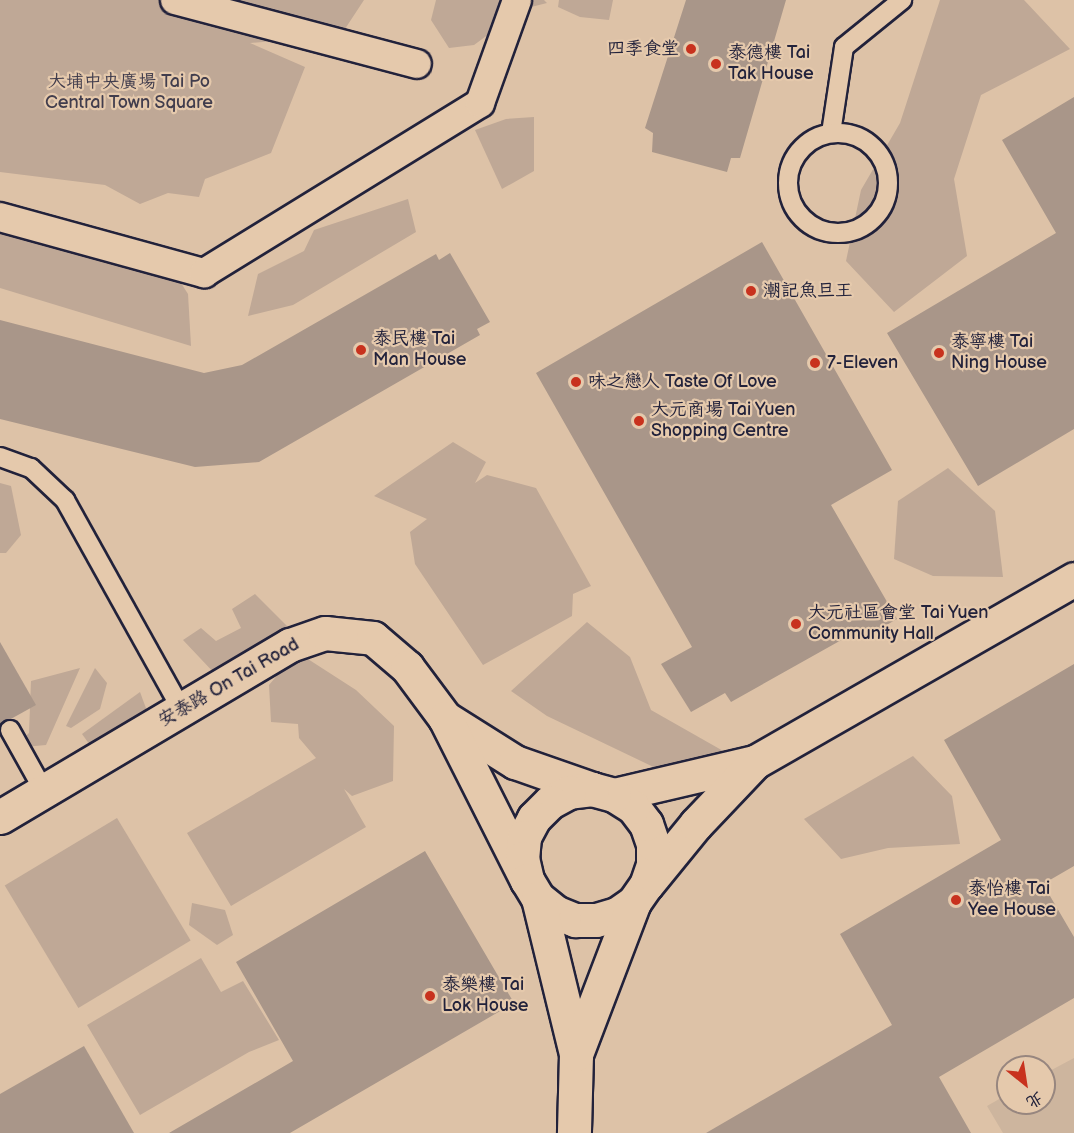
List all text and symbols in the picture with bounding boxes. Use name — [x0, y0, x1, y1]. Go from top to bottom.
place label: 四季食堂 — [607, 38, 679, 60]
marker: 四季食堂 — [684, 42, 698, 56]
place label: 泰德樓 Tai Tak House — [728, 43, 814, 86]
marker: 泰德樓 Tai Tak House — [709, 57, 723, 71]
park label: 大埔中央廣場 Tai Po Central Town Square — [45, 72, 213, 115]
place label: 潮記魚旦王 — [763, 280, 853, 302]
marker: 潮記魚旦王 — [744, 284, 758, 298]
place label: 泰民樓 Tai Man House — [373, 329, 467, 372]
place label: 泰寧樓 Tai Ning House — [951, 332, 1047, 374]
marker: 泰民樓 Tai Man House — [354, 343, 368, 357]
marker: 泰寧樓 Tai Ning House — [932, 346, 946, 360]
place label: 7-Eleven — [827, 352, 898, 374]
marker: 7-Eleven — [808, 356, 822, 370]
place label: 味之戀人 Taste Of Love — [588, 371, 777, 393]
marker: 味之戀人 Taste Of Love — [569, 375, 583, 389]
place label: 大元商場 Tai Yuen Shopping Centre — [651, 400, 797, 442]
marker: 大元商場 Tai Yuen Shopping Centre — [632, 414, 646, 428]
place label: 大元社區會堂 Tai Yuen Community Hall — [808, 603, 990, 646]
marker: 大元社區會堂 Tai Yuen Community Hall — [789, 617, 803, 631]
street label: 安泰路 On Tai Road — [155, 634, 303, 732]
place label: 泰怡樓 Tai Yee House — [968, 879, 1056, 922]
marker: 泰怡樓 Tai Yee House — [949, 893, 963, 907]
place label: 泰樂樓 Tai Lok House — [442, 975, 529, 1018]
marker: 泰樂樓 Tai Lok House — [423, 989, 437, 1003]
north arrow — [996, 1055, 1056, 1115]
text: 北 — [1023, 1087, 1046, 1112]

